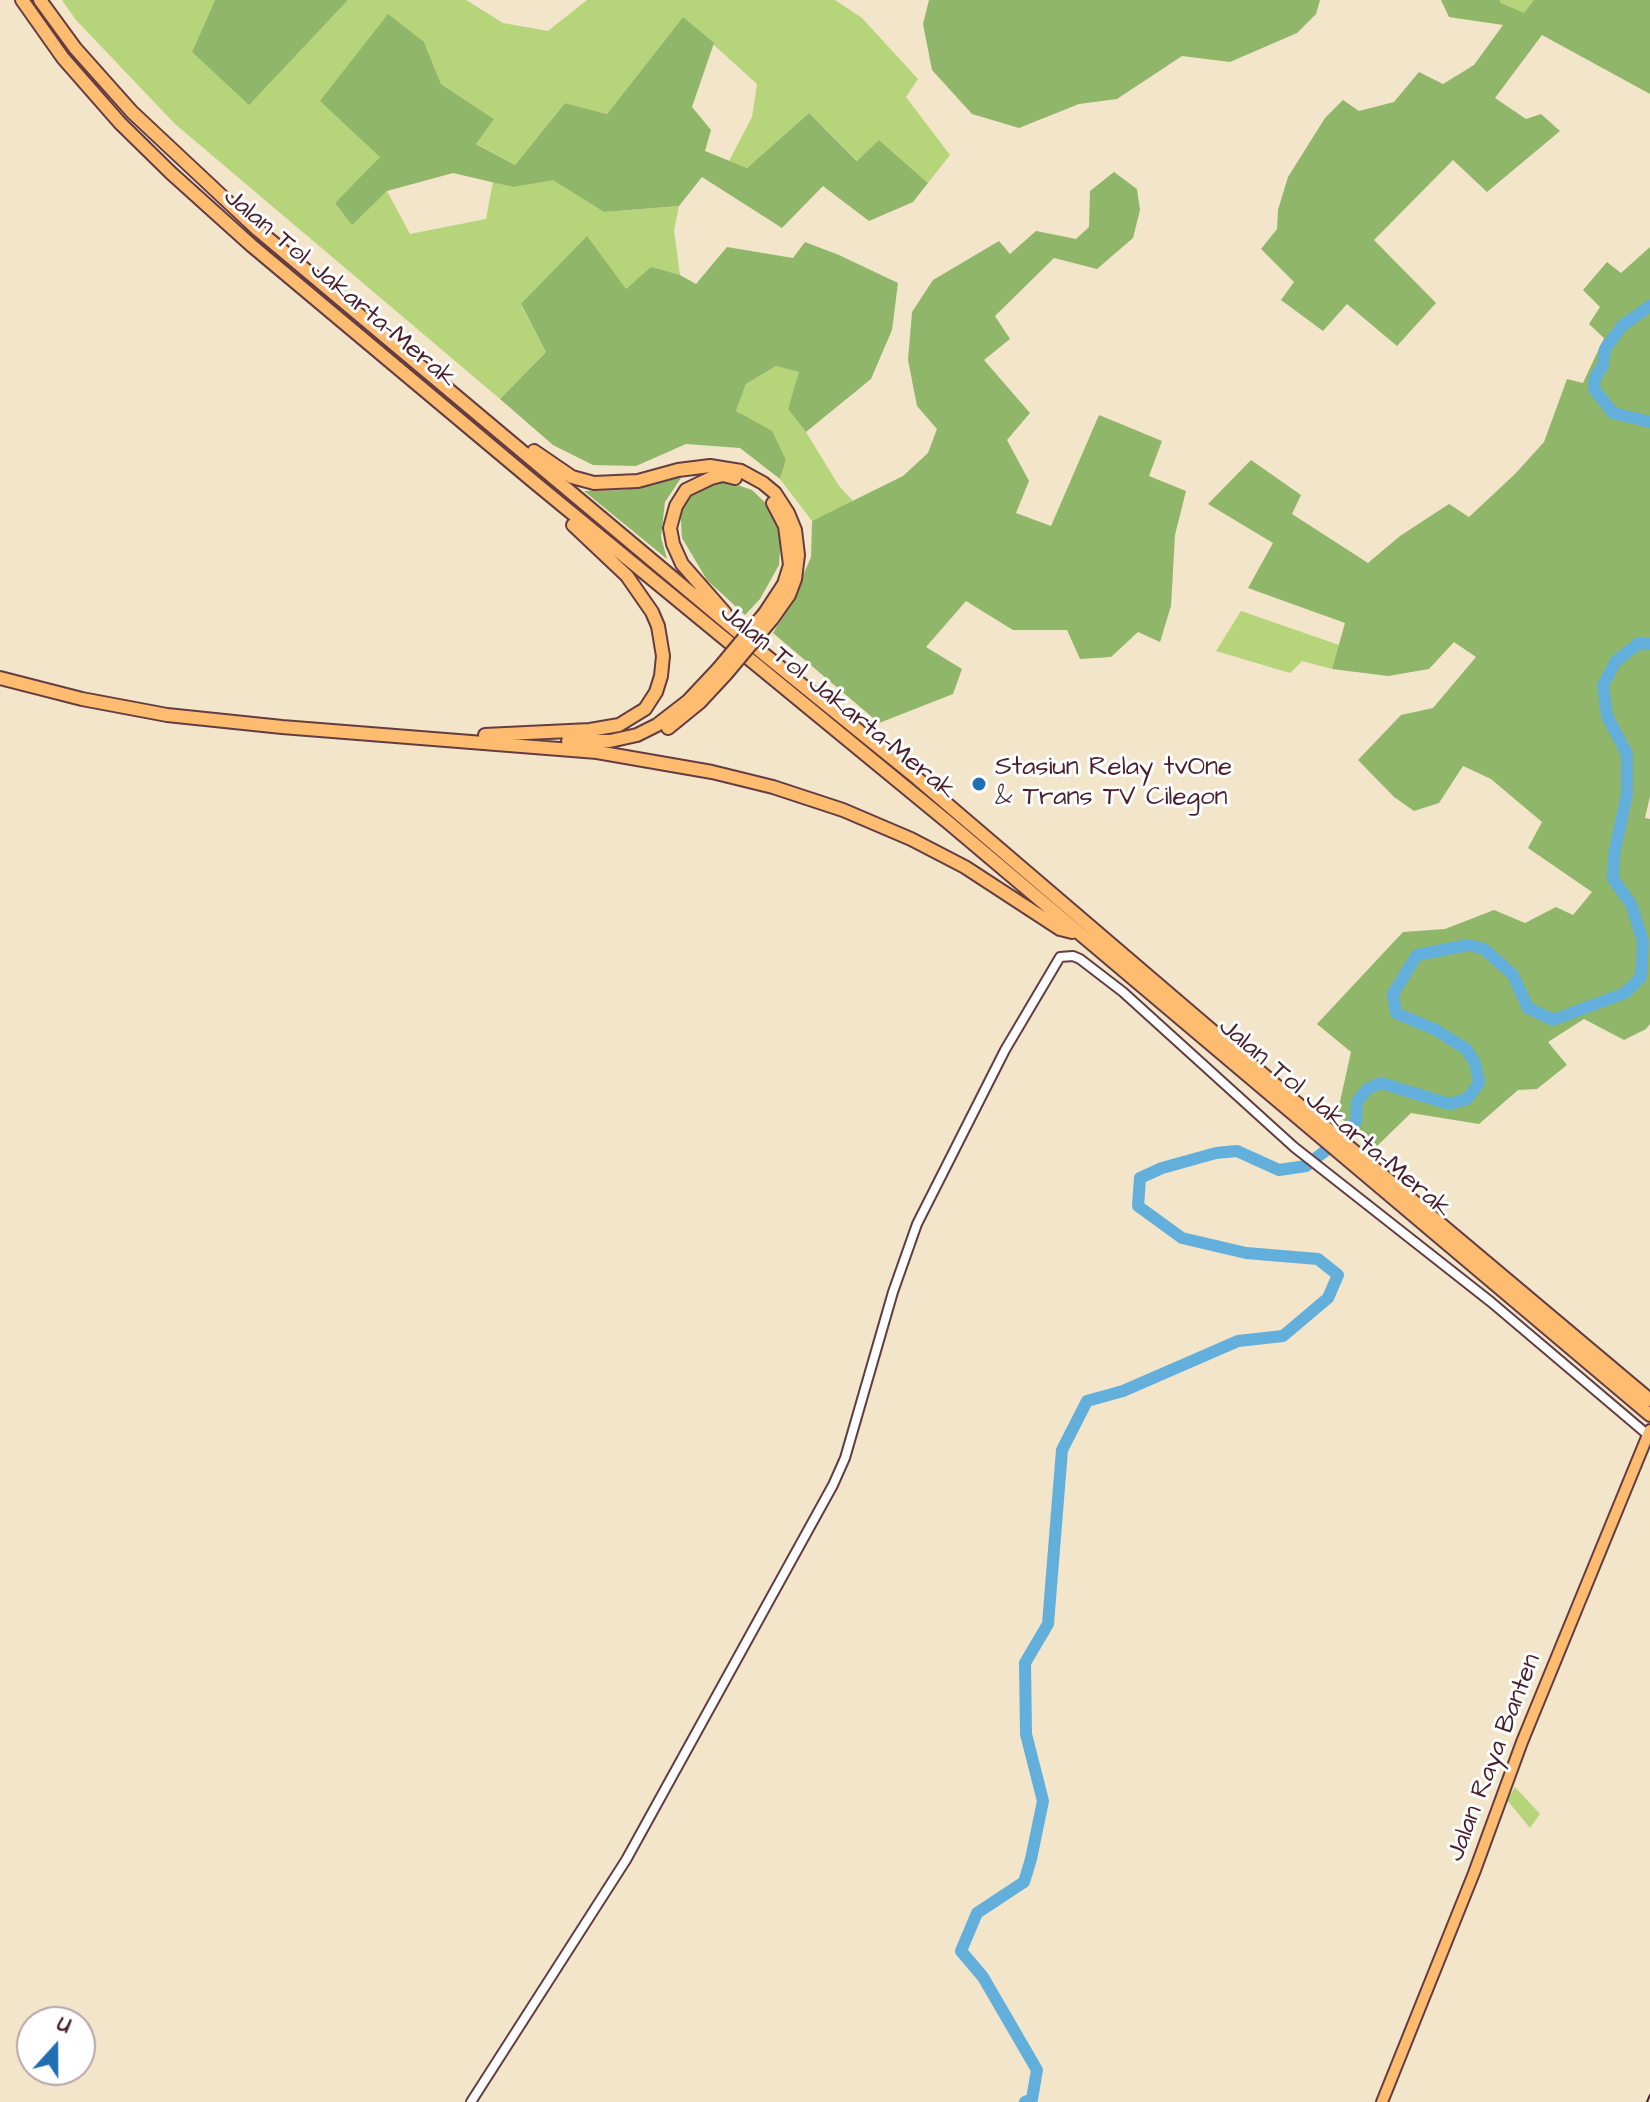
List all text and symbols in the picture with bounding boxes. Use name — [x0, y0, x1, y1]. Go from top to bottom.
street label: Jalan Tol Jakarta–Merak — [216, 182, 462, 396]
street label: Jalan Tol Jakarta–Merak — [713, 598, 961, 808]
place label: Stasiun Relay tvOne & Trans TV Cilegon — [995, 753, 1232, 814]
marker: Stasiun Relay tvOne & Trans TV Cilegon — [970, 775, 988, 793]
street label: Jalan Tol Jakarta–Merak — [1211, 1012, 1457, 1226]
street label: Jalan Raya Banten — [1441, 1650, 1549, 1866]
north arrow — [16, 2006, 96, 2086]
text: U — [53, 2008, 75, 2042]

